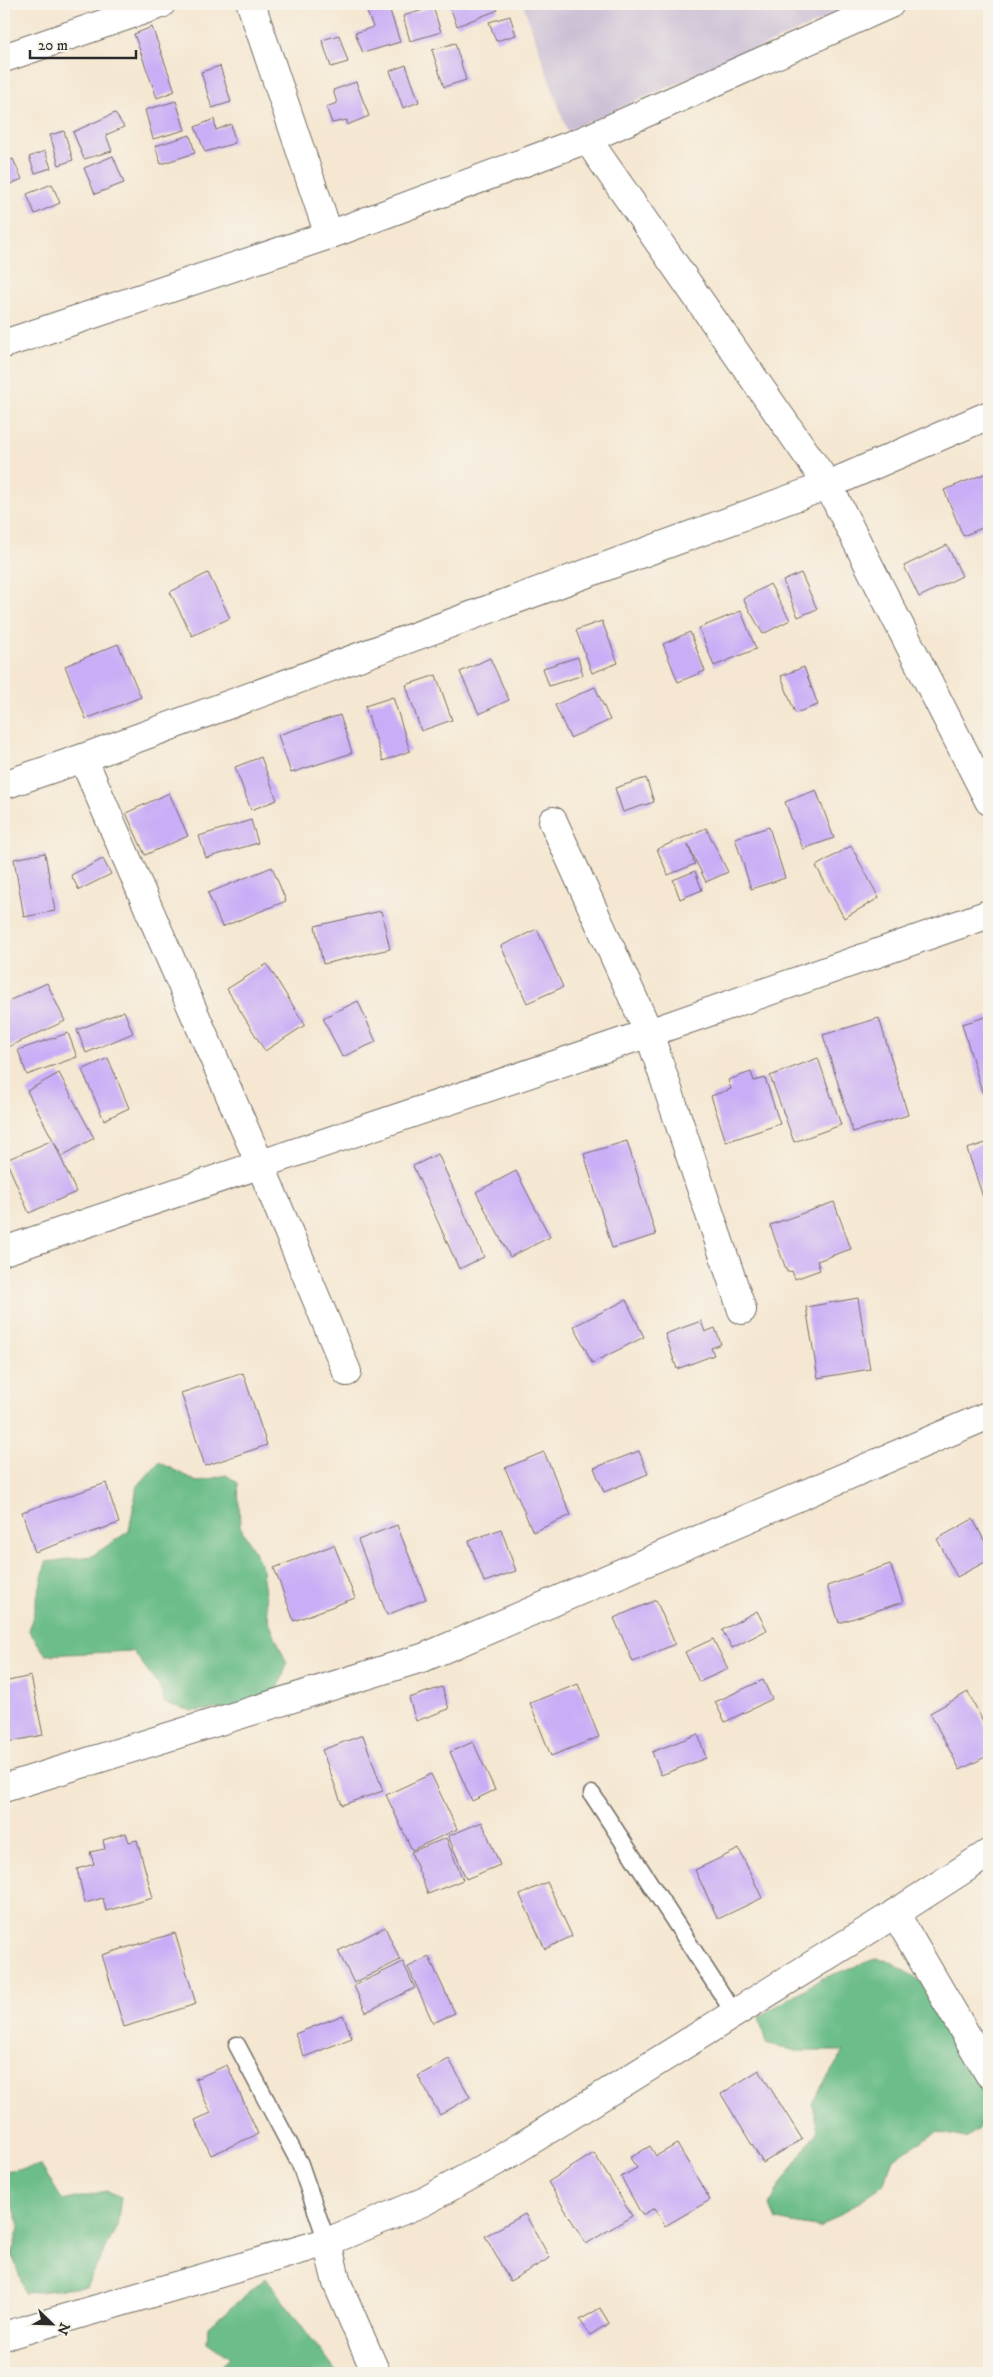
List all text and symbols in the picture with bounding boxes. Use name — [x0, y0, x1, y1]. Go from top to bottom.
scale bar — [30, 28, 136, 60]
text: 20 m — [38, 36, 68, 55]
north arrow — [28, 2300, 78, 2350]
text: N — [52, 2320, 74, 2338]

